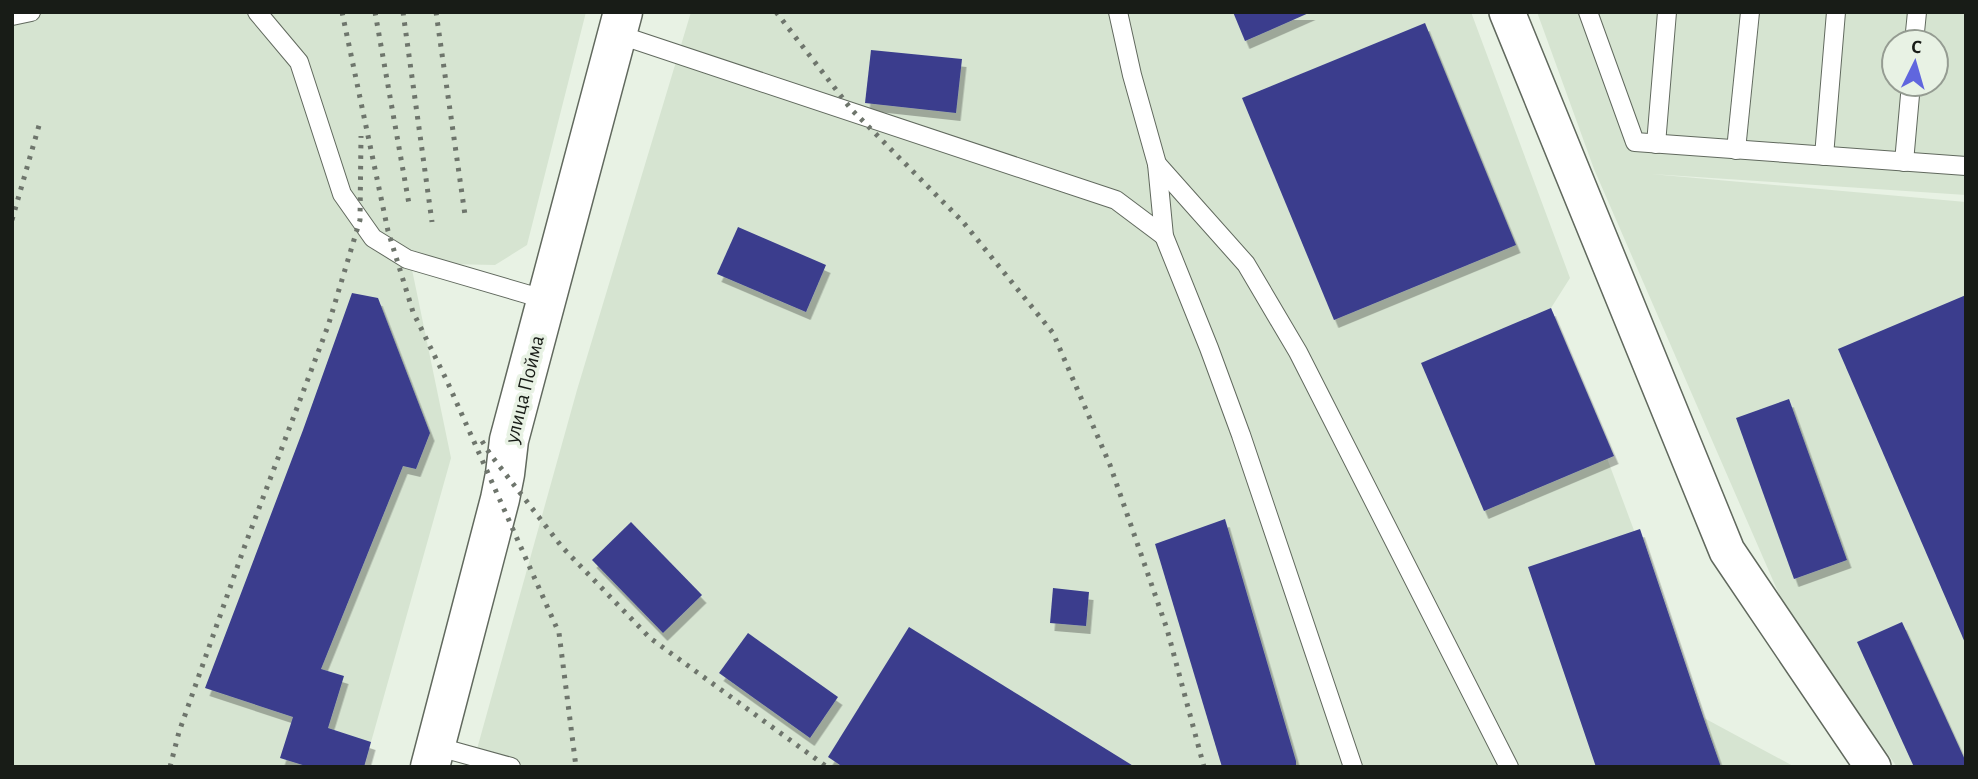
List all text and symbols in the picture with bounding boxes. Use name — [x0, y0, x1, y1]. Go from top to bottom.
north arrow — [1880, 28, 1950, 98]
text: С — [1910, 38, 1922, 57]
street label: улица Пойма — [501, 333, 548, 446]

